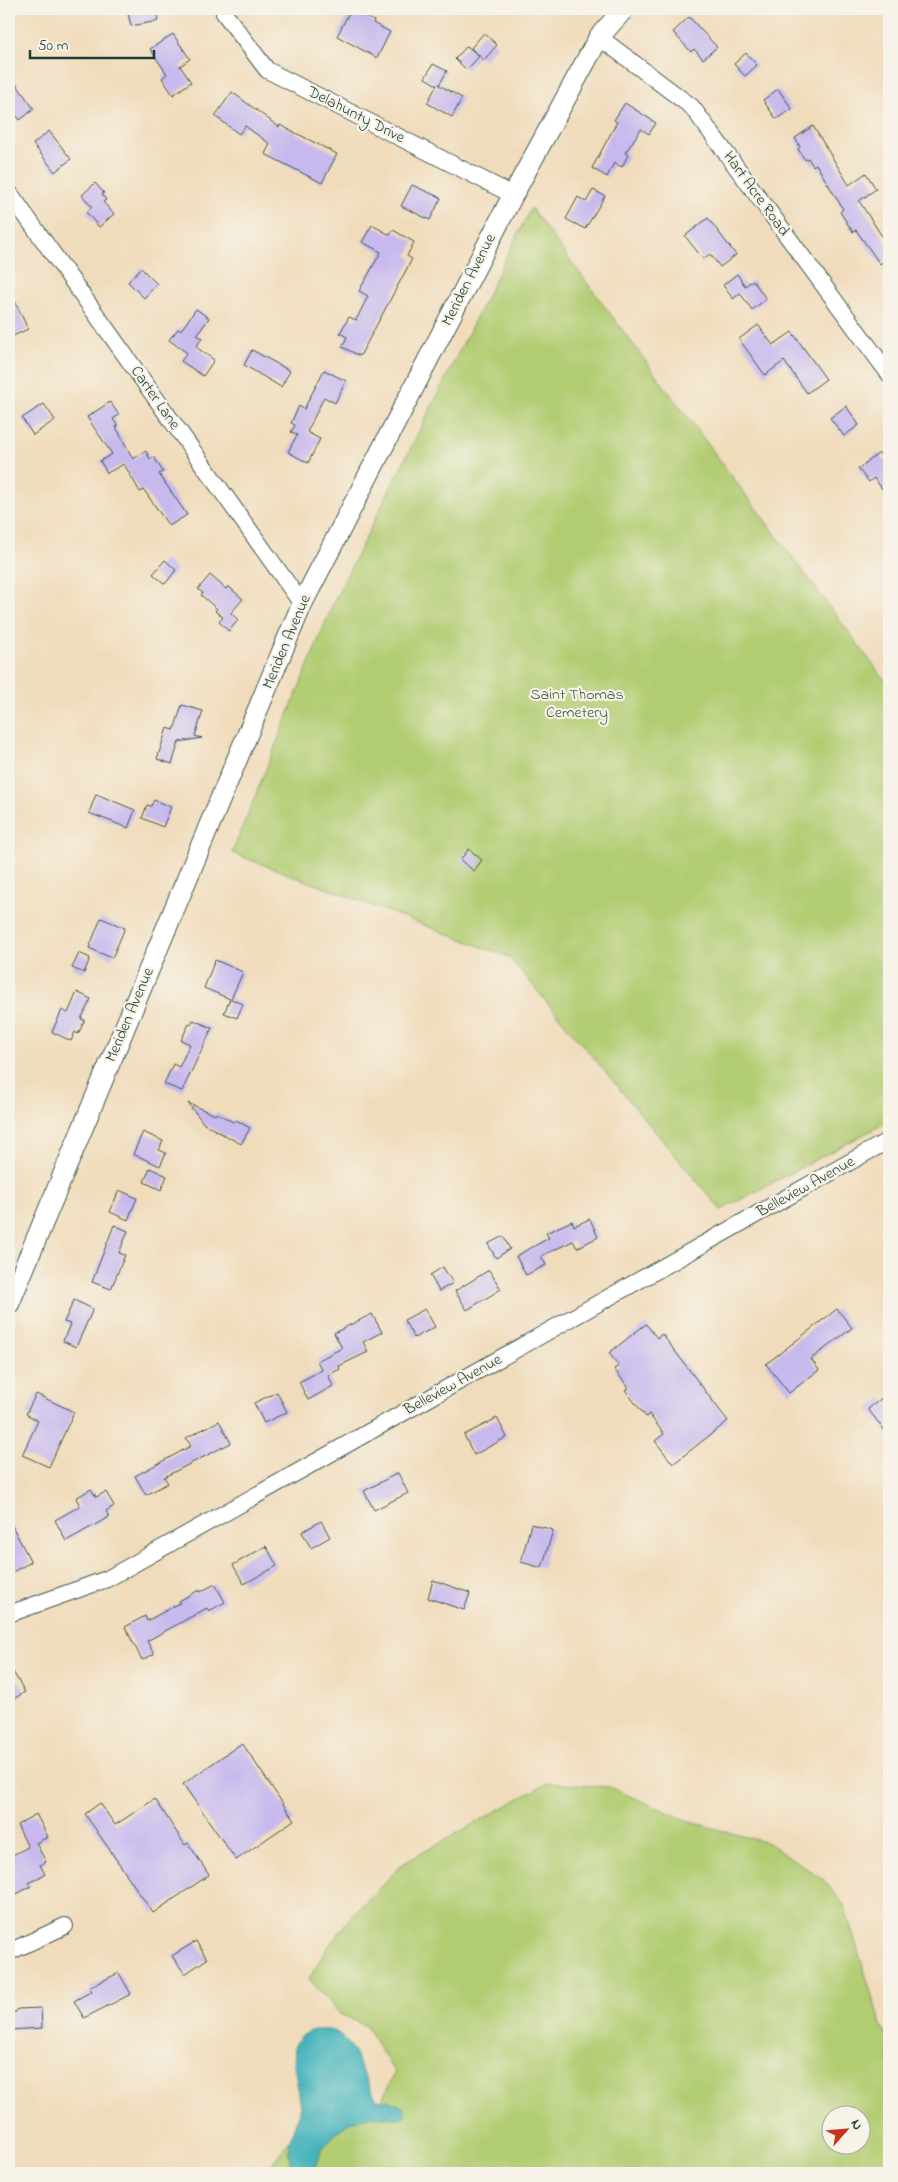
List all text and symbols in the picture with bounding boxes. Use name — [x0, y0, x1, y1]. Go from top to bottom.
scale bar — [30, 28, 154, 60]
text: 50 m — [38, 35, 69, 57]
street label: Delahunty Drive — [302, 80, 410, 150]
street label: Hart Acre Road — [717, 146, 795, 242]
street label: Meriden Avenue — [435, 229, 503, 330]
street label: Carter Lane — [124, 361, 186, 436]
street label: Meriden Avenue — [256, 590, 318, 693]
park label: Saint Thomas Cemetery — [530, 683, 624, 725]
street label: Meriden Avenue — [99, 963, 161, 1066]
street label: Belleview Avenue — [752, 1150, 860, 1224]
street label: Belleview Avenue — [399, 1348, 507, 1422]
north arrow — [820, 2104, 870, 2154]
text: N — [845, 2116, 868, 2134]

